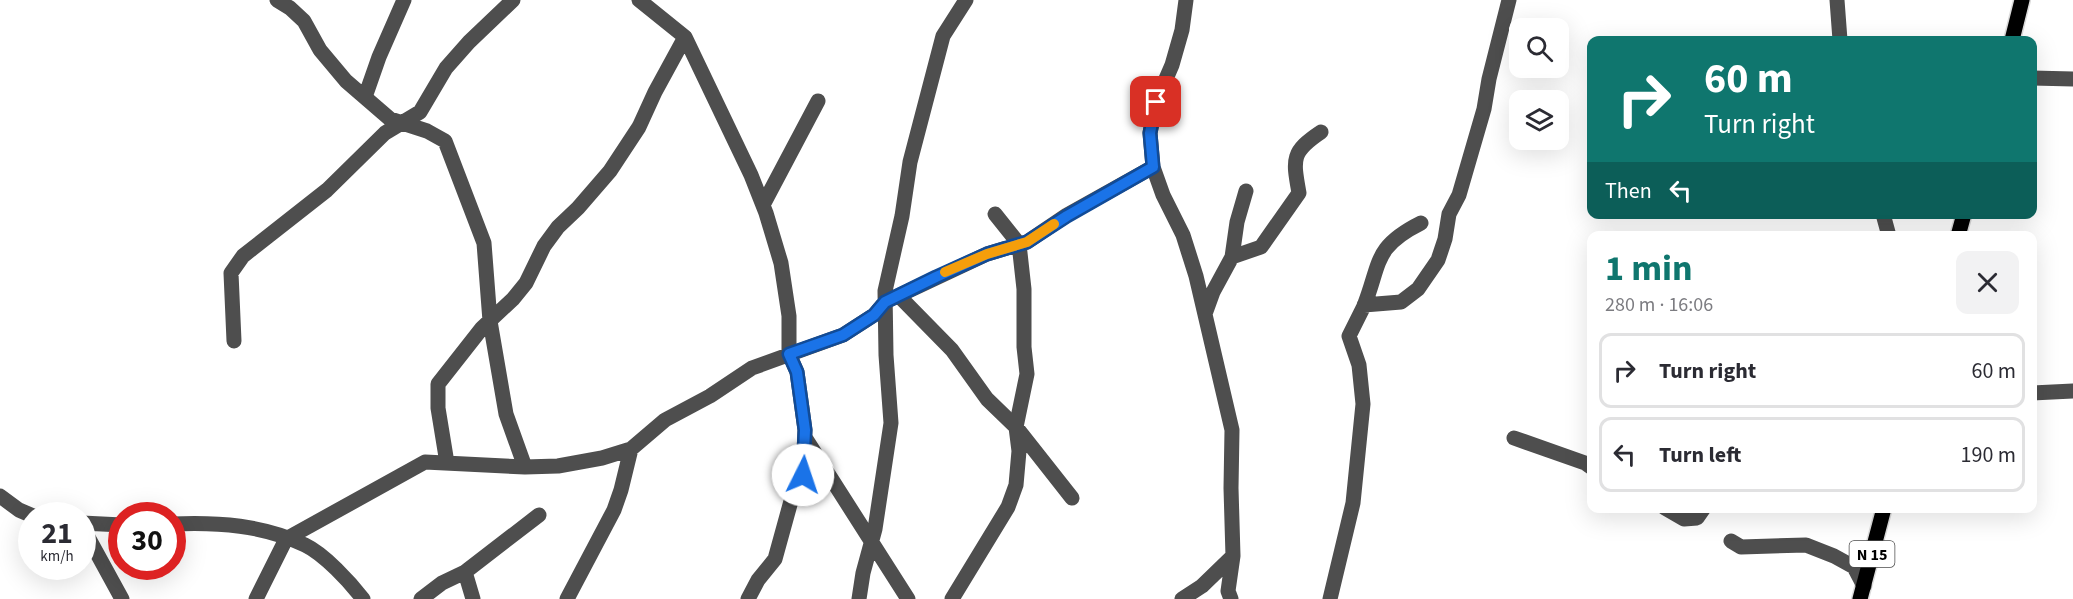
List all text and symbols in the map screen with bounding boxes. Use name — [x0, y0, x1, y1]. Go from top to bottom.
map controls — [1509, 18, 1569, 150]
button: search — [1509, 18, 1569, 78]
text: 60 m — [1704, 49, 1793, 109]
icon: right — [1605, 60, 1683, 138]
pin — [1130, 76, 1181, 127]
icon: arrive — [1139, 85, 1172, 118]
button: layers — [1509, 90, 1569, 150]
text: Turn right — [1704, 105, 1815, 144]
icon: left — [1664, 174, 1697, 207]
text: Then — [1605, 175, 1652, 207]
text: 1 min — [1605, 243, 1693, 294]
button: close — [1956, 251, 2019, 314]
text: 280 m · 16:06 — [1605, 291, 1713, 319]
icon: right — [1608, 354, 1641, 387]
text: Turn right — [1659, 355, 1756, 387]
text: 60 m — [1971, 355, 2016, 387]
icon: left — [1608, 438, 1641, 471]
text: Turn left — [1659, 439, 1741, 471]
text: 190 m — [1961, 439, 2016, 471]
position arrow — [771, 443, 835, 507]
speed limit sign: 30 — [108, 502, 186, 580]
text: 21 — [41, 512, 73, 555]
road number: N 15 — [1850, 541, 1894, 567]
text: km/h — [40, 546, 74, 567]

